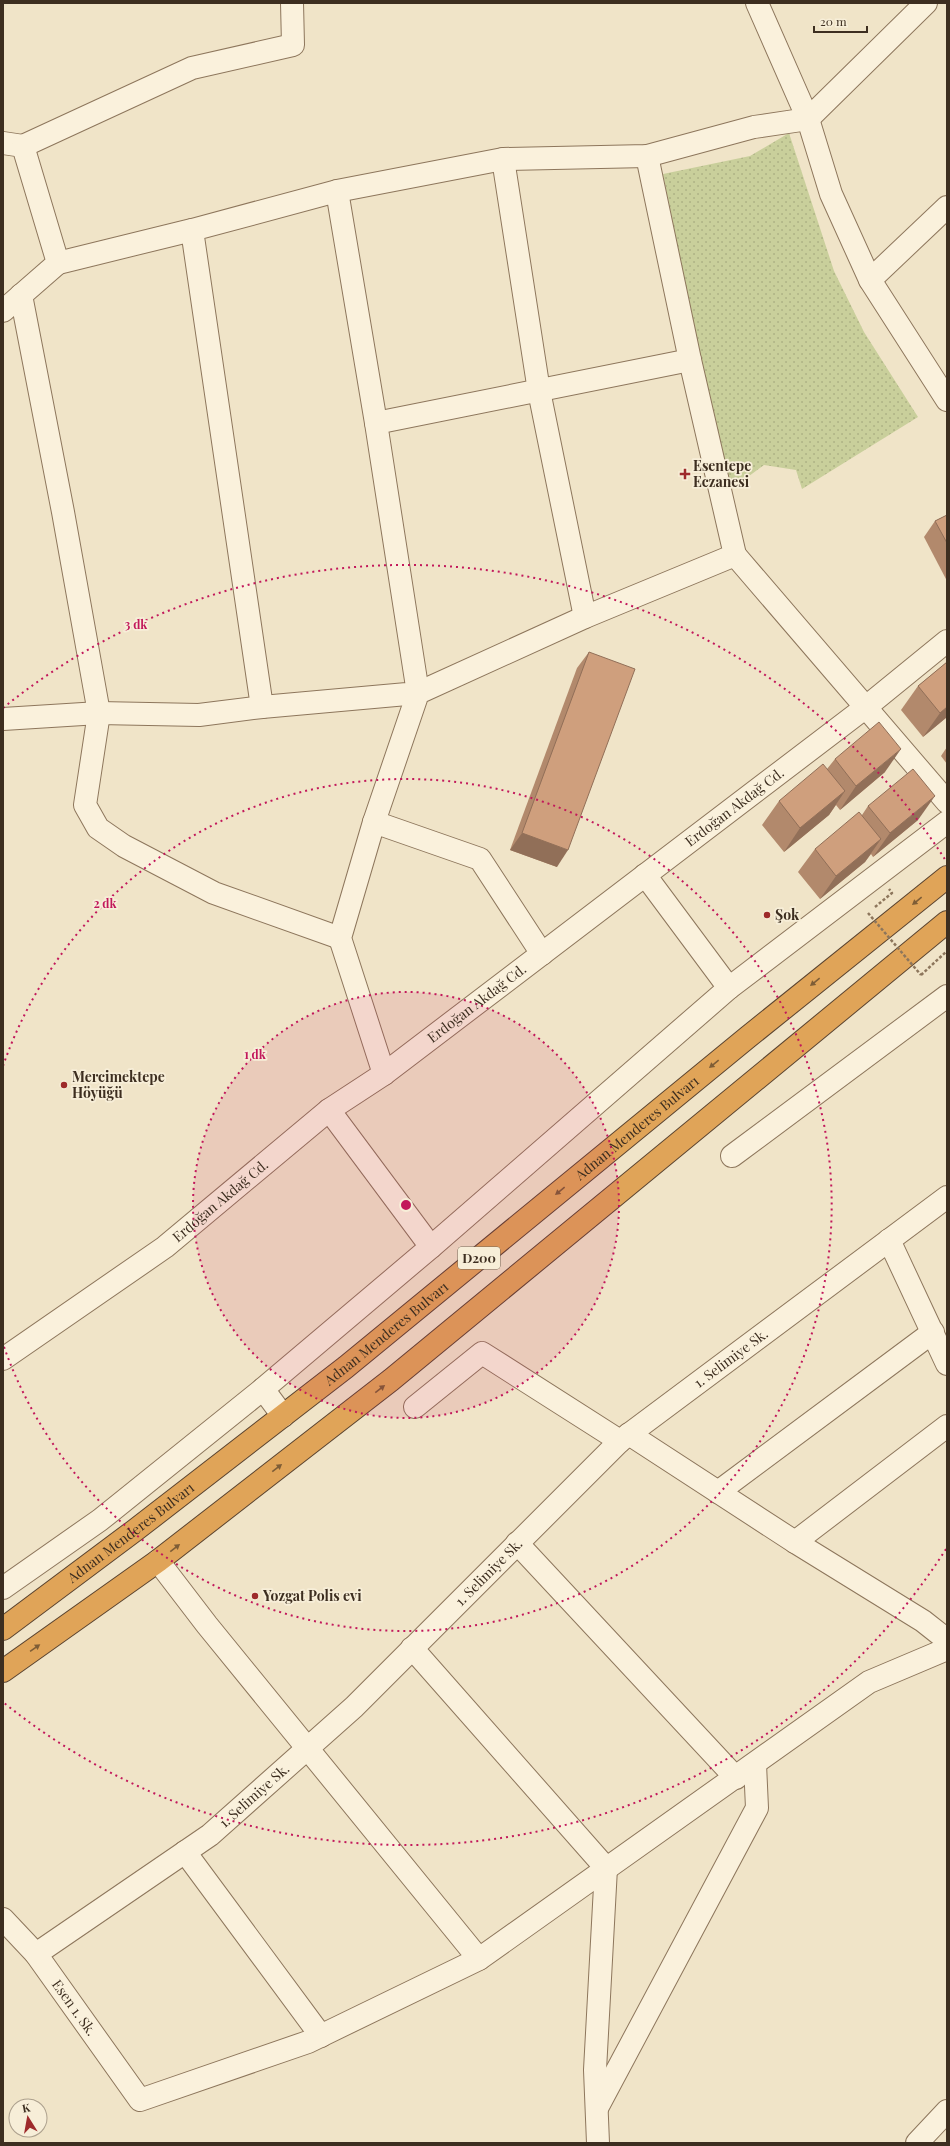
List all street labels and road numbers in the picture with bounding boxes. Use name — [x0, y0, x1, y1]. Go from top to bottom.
street label: Erdoğan Akdağ Cd. — [681, 763, 788, 850]
street label: Erdoğan Akdağ Cd. — [423, 959, 530, 1047]
street label: Adnan Menderes Bulvarı — [570, 1071, 702, 1185]
street label: Erdoğan Akdağ Cd. — [168, 1155, 272, 1246]
road number: D200 — [458, 1247, 500, 1269]
street label: Adnan Menderes Bulvarı — [319, 1277, 452, 1390]
street label: 1. Selimiye Sk. — [690, 1324, 771, 1392]
street label: Adnan Menderes Bulvarı — [62, 1478, 198, 1587]
street label: 1. Selimiye Sk. — [451, 1534, 526, 1610]
street label: 1. Selimiye Sk. — [215, 1759, 293, 1832]
street label: Esen 1. Sk. — [48, 1975, 101, 2039]

